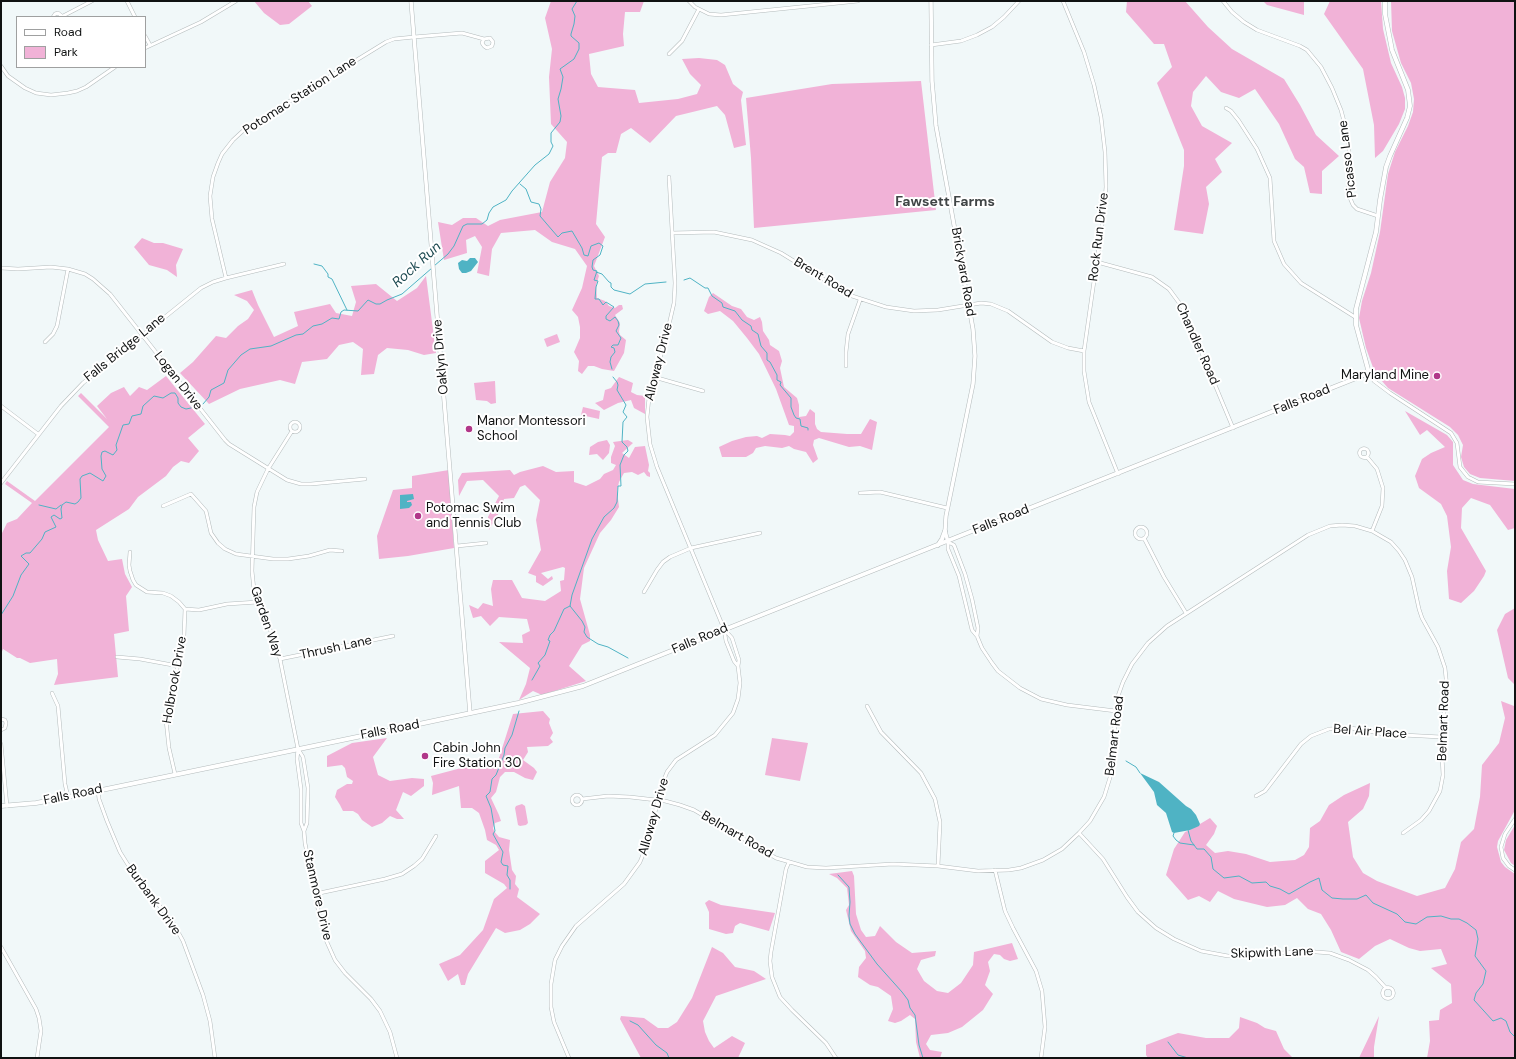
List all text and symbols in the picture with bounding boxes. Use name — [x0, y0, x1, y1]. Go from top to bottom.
legend — [16, 16, 146, 68]
text: Road — [54, 24, 82, 40]
text: Park — [54, 44, 78, 60]
street label: Potomac Station Lane — [240, 54, 360, 138]
street label: Picasso Lane — [1335, 119, 1361, 199]
street label: Rock Run Drive — [1086, 192, 1112, 282]
district label: Fawsett Farms — [895, 194, 995, 210]
street label: Brickyard Road — [947, 226, 979, 318]
water label: Rock Run — [389, 239, 445, 291]
street label: Brent Road — [791, 254, 855, 302]
street label: Chandler Road — [1172, 300, 1222, 388]
street label: Falls Bridge Lane — [81, 311, 169, 385]
street label: Oaklyn Drive — [430, 319, 452, 395]
street label: Alloway Drive — [642, 321, 676, 403]
street label: Logan Drive — [150, 349, 206, 413]
place label: Maryland Mine — [1341, 368, 1429, 384]
marker: Maryland Mine — [1432, 371, 1442, 381]
street label: Falls Road — [1271, 382, 1333, 418]
place label: Manor Montessori School — [477, 414, 586, 445]
marker: Manor Montessori School — [464, 424, 474, 434]
place label: Potomac Swim and Tennis Club — [426, 501, 521, 532]
street label: Falls Road — [970, 502, 1032, 538]
marker: Potomac Swim and Tennis Club — [413, 511, 423, 521]
street label: Garden Way — [247, 584, 285, 660]
street label: Falls Road — [670, 620, 730, 658]
street label: Thrush Lane — [299, 633, 373, 663]
street label: Holbrook Drive — [160, 635, 190, 725]
street label: Belmart Road — [1435, 681, 1453, 761]
street label: Belmart Road — [1102, 695, 1128, 777]
street label: Falls Road — [359, 717, 421, 743]
street label: Bel Air Place — [1333, 722, 1407, 742]
place label: Cabin John Fire Station 30 — [433, 741, 521, 772]
marker: Cabin John Fire Station 30 — [420, 751, 430, 761]
street label: Alloway Drive — [635, 776, 673, 858]
street label: Falls Road — [42, 781, 104, 809]
street label: Belmart Road — [698, 808, 776, 862]
street label: Stanmore Drive — [299, 848, 335, 942]
street label: Burbank Drive — [122, 862, 184, 938]
street label: Skipwith Lane — [1230, 944, 1314, 962]

